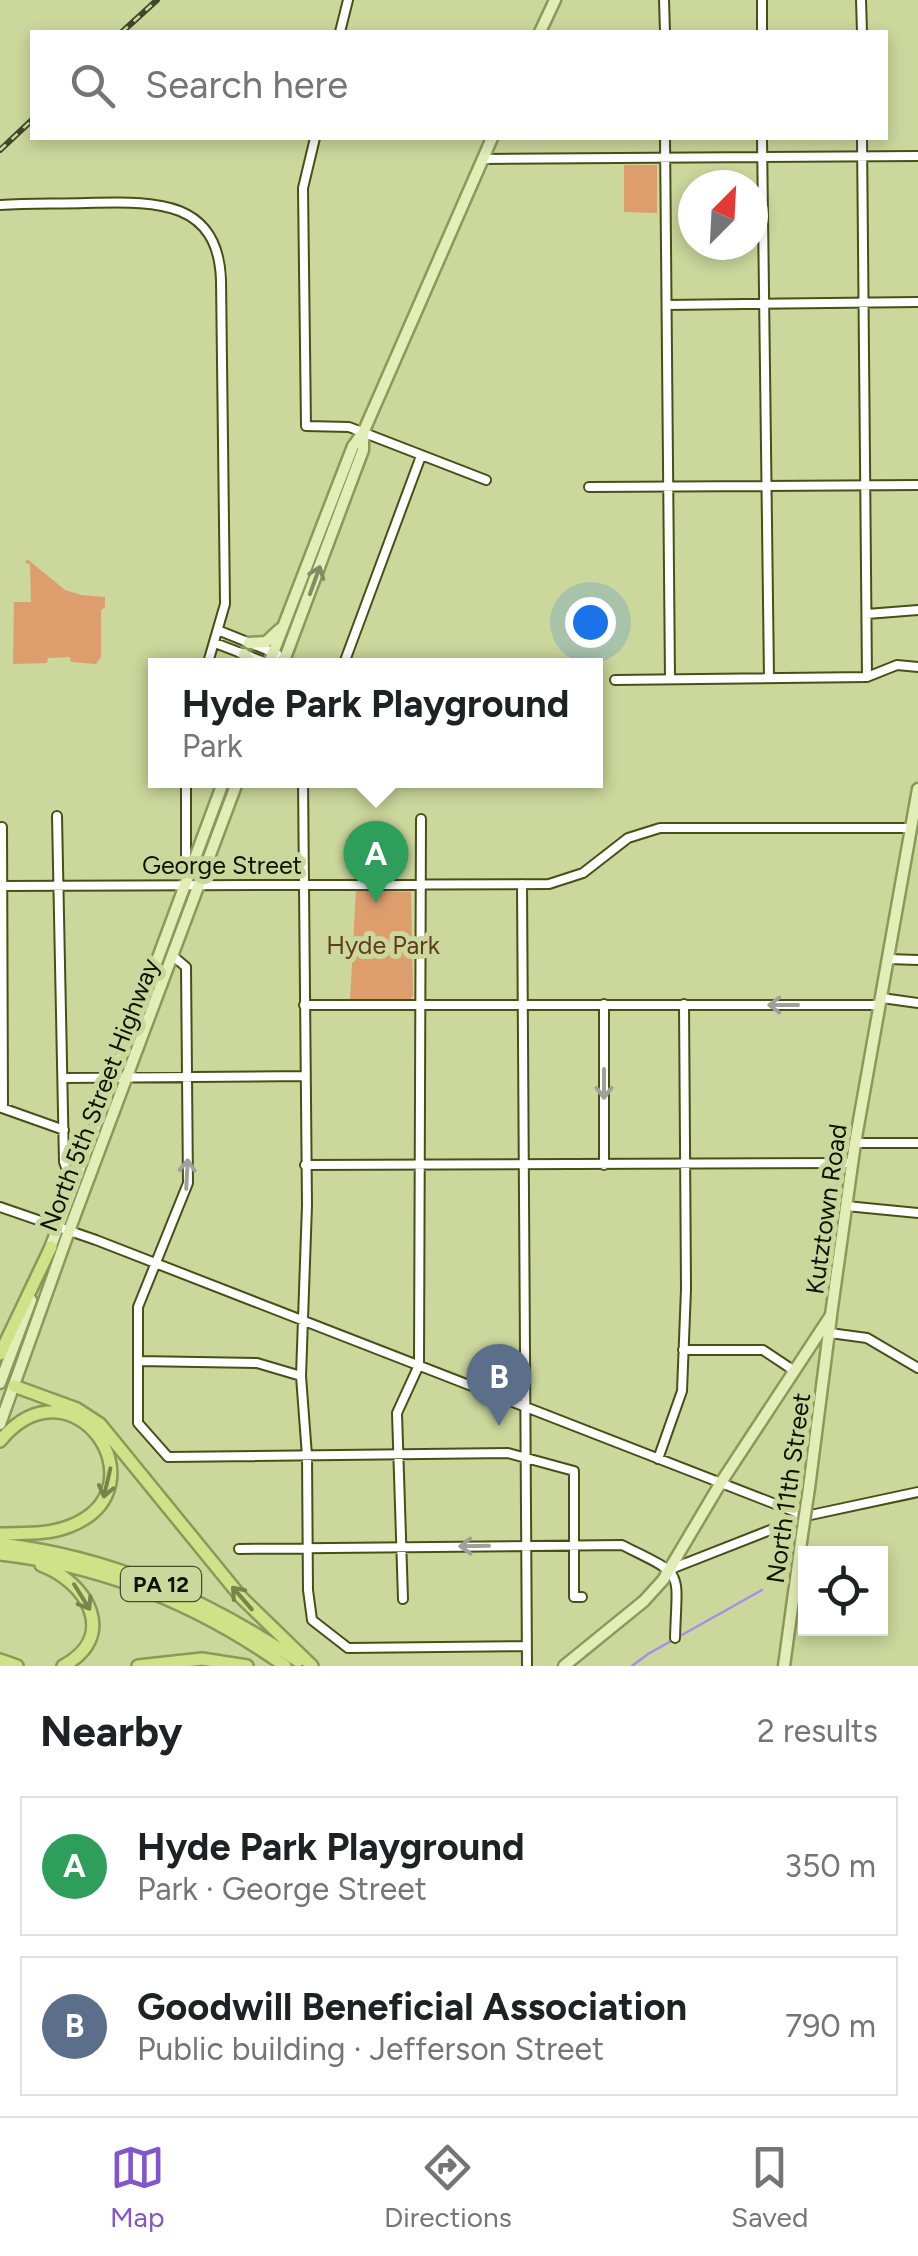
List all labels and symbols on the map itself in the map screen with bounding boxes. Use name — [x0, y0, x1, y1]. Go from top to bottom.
north arrow — [678, 170, 768, 260]
one-way arrow — [307, 565, 325, 596]
your location — [565, 597, 616, 648]
pin: A — [344, 820, 408, 903]
street label: George Street — [142, 850, 302, 880]
park label: Hyde Park — [326, 930, 441, 960]
street label: North 5th Street Highway — [33, 954, 165, 1236]
one-way arrow — [767, 995, 799, 1014]
one-way arrow — [594, 1068, 614, 1100]
street label: Kutztown Road — [799, 1122, 853, 1296]
one-way arrow — [178, 1158, 197, 1191]
pin: B — [466, 1344, 532, 1426]
street label: North 11th Street — [760, 1391, 816, 1585]
one-way arrow — [97, 1466, 115, 1498]
one-way arrow — [458, 1537, 490, 1556]
road number: PA 12 — [121, 1567, 201, 1601]
one-way arrow — [72, 1582, 92, 1611]
one-way arrow — [231, 1586, 254, 1611]

